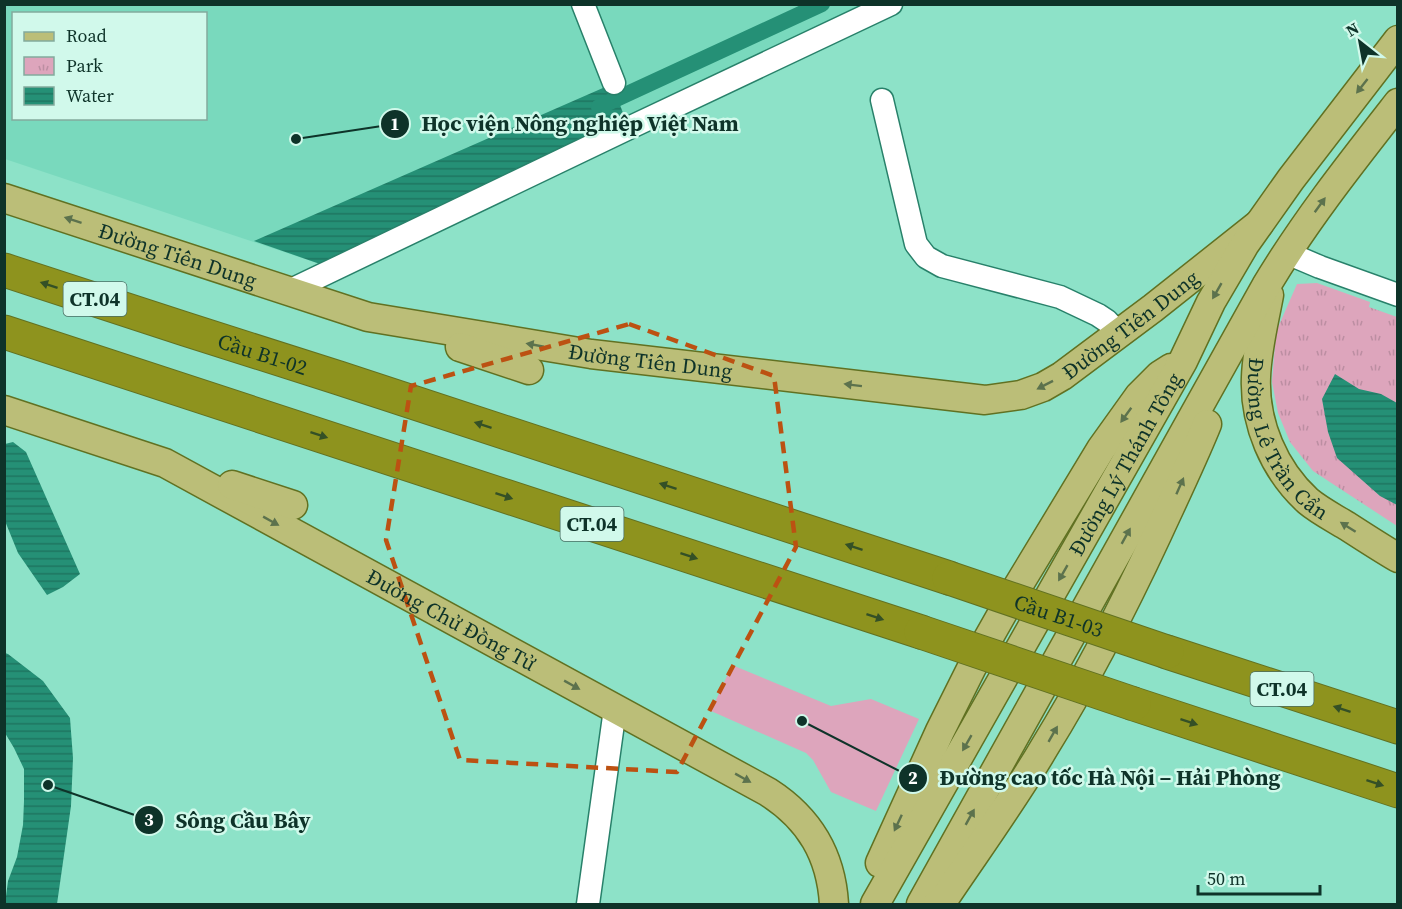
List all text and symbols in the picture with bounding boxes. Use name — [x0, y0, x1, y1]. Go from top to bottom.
legend — [12, 12, 207, 120]
north arrow — [1330, 12, 1390, 72]
text: N — [1342, 17, 1363, 42]
text: Road — [66, 23, 107, 48]
text: Park — [66, 53, 103, 78]
one-way arrow — [1355, 78, 1368, 94]
text: Water — [66, 83, 114, 108]
callout: Học viện Nông nghiệp Việt Nam — [380, 104, 751, 144]
text: Học viện Nông nghiệp Việt Nam — [421, 108, 739, 138]
text: 1 — [390, 111, 400, 136]
one-way arrow — [1313, 197, 1325, 212]
one-way arrow — [64, 215, 82, 225]
street label: Đường Tiên Dung — [95, 215, 261, 294]
street label: Đường Tiên Dung — [1056, 263, 1205, 386]
one-way arrow — [40, 279, 58, 289]
road number: CT.04 — [64, 282, 127, 316]
one-way arrow — [1213, 283, 1223, 300]
street label: Cầu B1-02 — [214, 326, 311, 382]
street label: Đường Tiên Dung — [566, 336, 734, 385]
one-way arrow — [525, 341, 544, 350]
street label: Đường Lê Trần Cẩn — [1241, 356, 1335, 526]
street label: Đường Lý Thánh Tông — [1061, 367, 1188, 561]
one-way arrow — [844, 380, 863, 389]
one-way arrow — [1036, 380, 1054, 390]
one-way arrow — [1120, 406, 1132, 422]
one-way arrow — [474, 420, 492, 429]
one-way arrow — [310, 431, 328, 440]
one-way arrow — [1175, 478, 1184, 495]
one-way arrow — [659, 481, 677, 490]
one-way arrow — [495, 491, 513, 501]
road number: CT.04 — [560, 507, 624, 541]
one-way arrow — [263, 516, 280, 526]
one-way arrow — [1340, 522, 1356, 533]
one-way arrow — [1121, 528, 1131, 545]
one-way arrow — [845, 542, 863, 551]
one-way arrow — [680, 552, 698, 561]
street label: Đường Chử Đồng Tử — [362, 561, 542, 677]
one-way arrow — [1058, 565, 1068, 582]
street label: Cầu B1-03 — [1010, 587, 1107, 644]
one-way arrow — [866, 612, 884, 622]
road number: CT.04 — [1250, 672, 1314, 706]
one-way arrow — [563, 680, 580, 690]
one-way arrow — [1333, 704, 1351, 713]
one-way arrow — [1180, 718, 1198, 727]
one-way arrow — [1047, 726, 1058, 742]
one-way arrow — [962, 734, 972, 751]
callout: Đường cao tốc Hà Nội – Hải Phòng — [898, 758, 1293, 798]
text: Đường cao tốc Hà Nội – Hải Phòng — [940, 762, 1280, 792]
text: 2 — [908, 765, 918, 790]
one-way arrow — [735, 773, 752, 783]
one-way arrow — [1366, 779, 1384, 788]
callout: Sông Cầu Bây — [134, 800, 323, 840]
text: Sông Cầu Bây — [175, 805, 311, 835]
text: 3 — [144, 807, 154, 832]
one-way arrow — [964, 809, 975, 825]
one-way arrow — [894, 814, 903, 831]
scale bar — [1198, 858, 1320, 896]
text: 50 m — [1207, 866, 1245, 891]

